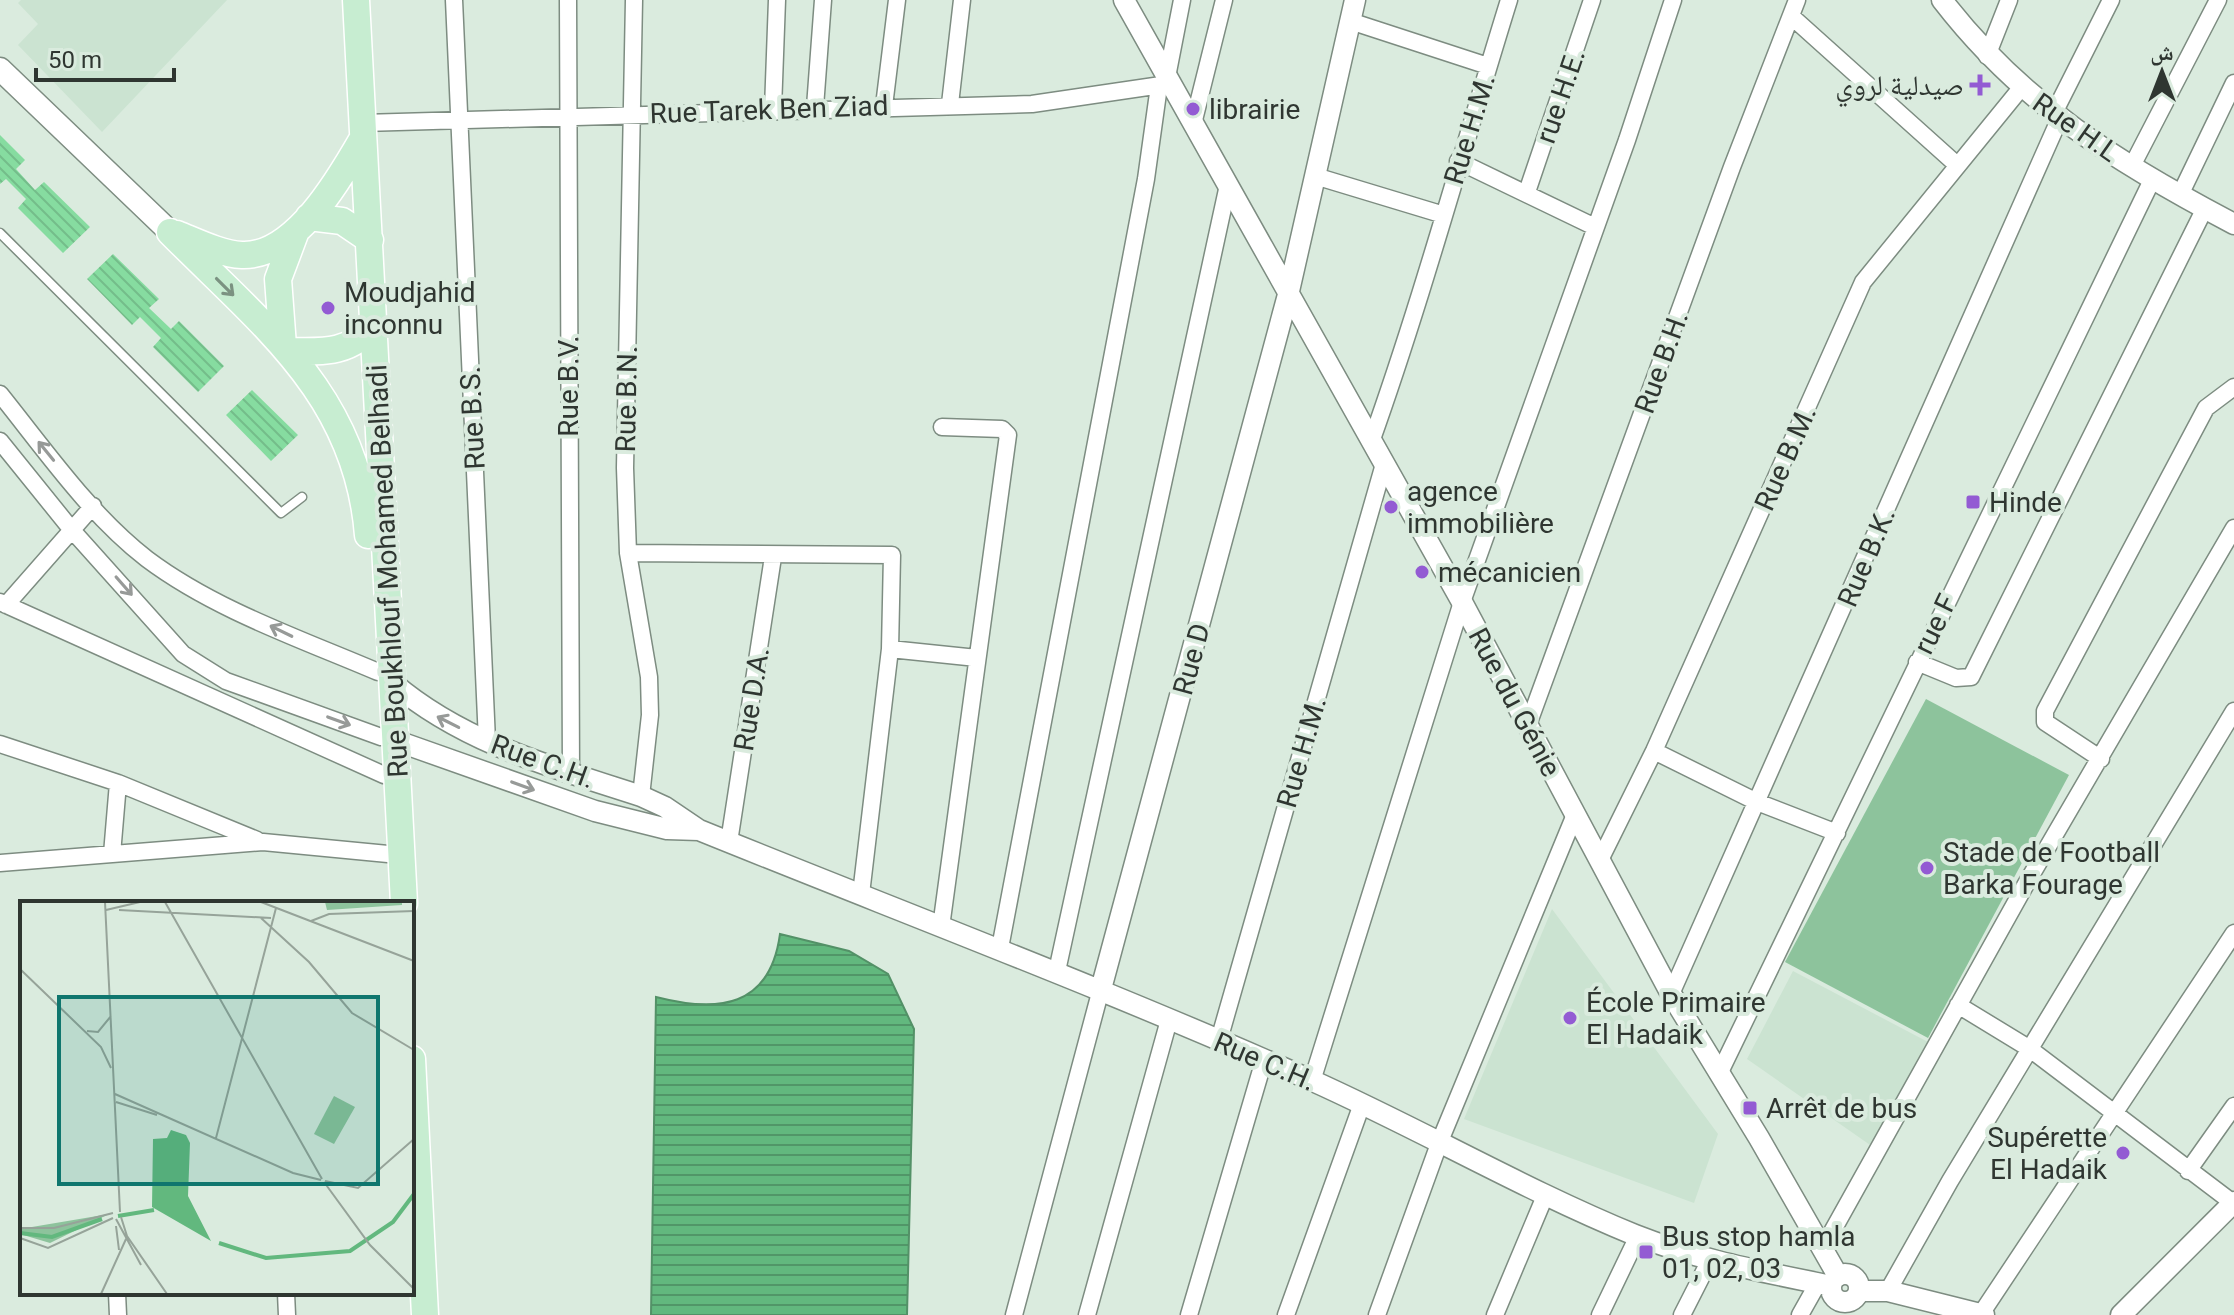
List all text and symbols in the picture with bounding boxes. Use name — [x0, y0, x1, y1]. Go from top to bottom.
scale bar — [36, 32, 174, 82]
north arrow — [2122, 32, 2202, 112]
text: ش — [2150, 40, 2174, 66]
street label: rue H.E. — [1529, 45, 1592, 148]
text: 50 m — [48, 46, 102, 74]
place label: صيدلية لروي — [1835, 69, 1964, 108]
street label: Rue H.M. — [1437, 70, 1502, 188]
marker: صيدلية لروي — [1971, 76, 1989, 94]
street label: Rue H.L — [2027, 86, 2125, 169]
street label: Rue Tarek Ben Ziad — [649, 89, 889, 130]
place label: librairie — [1209, 93, 1300, 126]
marker: librairie — [1184, 100, 1202, 118]
place label: Moudjahid inconnu — [344, 276, 476, 341]
one-way arrow — [215, 277, 234, 296]
marker: Moudjahid inconnu — [319, 299, 337, 317]
street label: Rue B.H. — [1628, 306, 1695, 418]
street label: Rue B.V. — [552, 335, 585, 437]
street label: Rue B.N. — [609, 345, 644, 453]
street label: Rue Boukhlouf Mohamed Belhadi — [360, 364, 415, 778]
street label: Rue B.S. — [453, 366, 492, 470]
street label: Rue B.M. — [1748, 401, 1823, 516]
one-way arrow — [37, 441, 55, 462]
place label: agence immobilière — [1407, 475, 1554, 540]
place label: Hinde — [1989, 486, 2062, 519]
marker: Hinde — [1964, 493, 1982, 511]
marker: agence immobilière — [1382, 498, 1400, 516]
street label: Rue B.K. — [1831, 503, 1902, 612]
place label: mécanicien — [1438, 556, 1581, 589]
marker: mécanicien — [1413, 563, 1431, 581]
one-way arrow — [115, 576, 133, 596]
street label: rue F — [1907, 589, 1964, 659]
street label: Rue D — [1166, 620, 1217, 699]
street label: Rue du Génie — [1462, 622, 1568, 782]
one-way arrow — [269, 623, 293, 638]
street label: Rue D.A. — [727, 645, 776, 753]
street label: Rue H.M. — [1270, 693, 1333, 811]
one-way arrow — [436, 714, 460, 730]
one-way arrow — [326, 715, 351, 730]
street label: Rue C.H. — [487, 728, 599, 795]
one-way arrow — [510, 780, 535, 794]
place label: Stade de Football Barka Fourage — [1943, 836, 2160, 901]
marker: Stade de Football Barka Fourage — [1918, 859, 1936, 877]
inset map — [20, 901, 414, 1295]
place label: École Primaire El Hadaik — [1586, 986, 1766, 1051]
marker: École Primaire El Hadaik — [1561, 1009, 1579, 1027]
street label: Rue C.H. — [1209, 1025, 1321, 1098]
place label: Arrêt de bus — [1766, 1092, 1917, 1125]
marker: Arrêt de bus — [1741, 1099, 1759, 1117]
place label: Supérette El Hadaik — [1987, 1121, 2108, 1186]
marker: Supérette El Hadaik — [2114, 1144, 2132, 1162]
place label: Bus stop hamla 01, 02, 03 — [1662, 1220, 1856, 1285]
marker: Bus stop hamla 01, 02, 03 — [1637, 1243, 1655, 1261]

